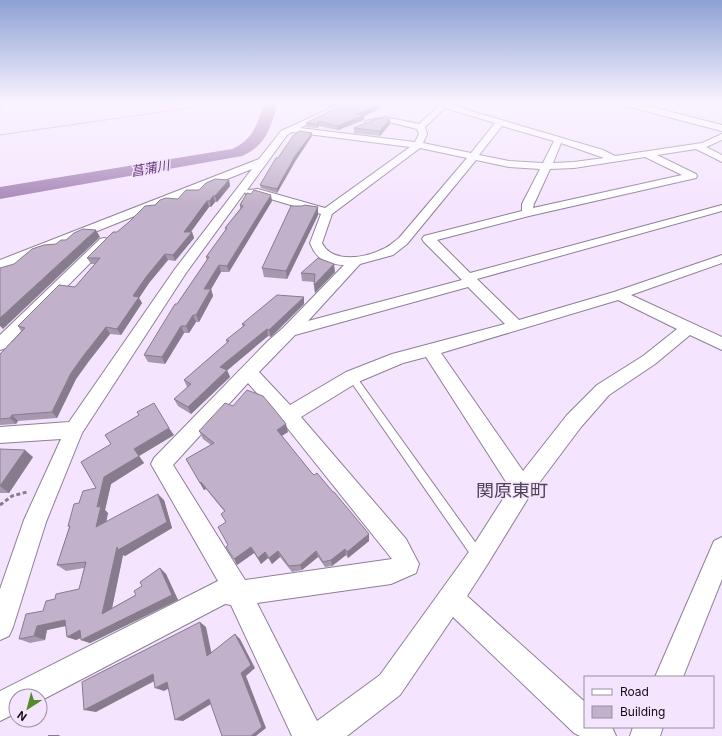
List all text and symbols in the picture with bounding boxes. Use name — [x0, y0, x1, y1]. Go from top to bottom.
water label: 菖蒲川 — [129, 156, 173, 179]
district label: 関原東町 — [476, 480, 548, 501]
legend — [584, 676, 714, 728]
text: Road — [620, 684, 649, 699]
north arrow — [8, 688, 48, 728]
text: Building — [620, 704, 665, 719]
text: N — [15, 708, 30, 724]

